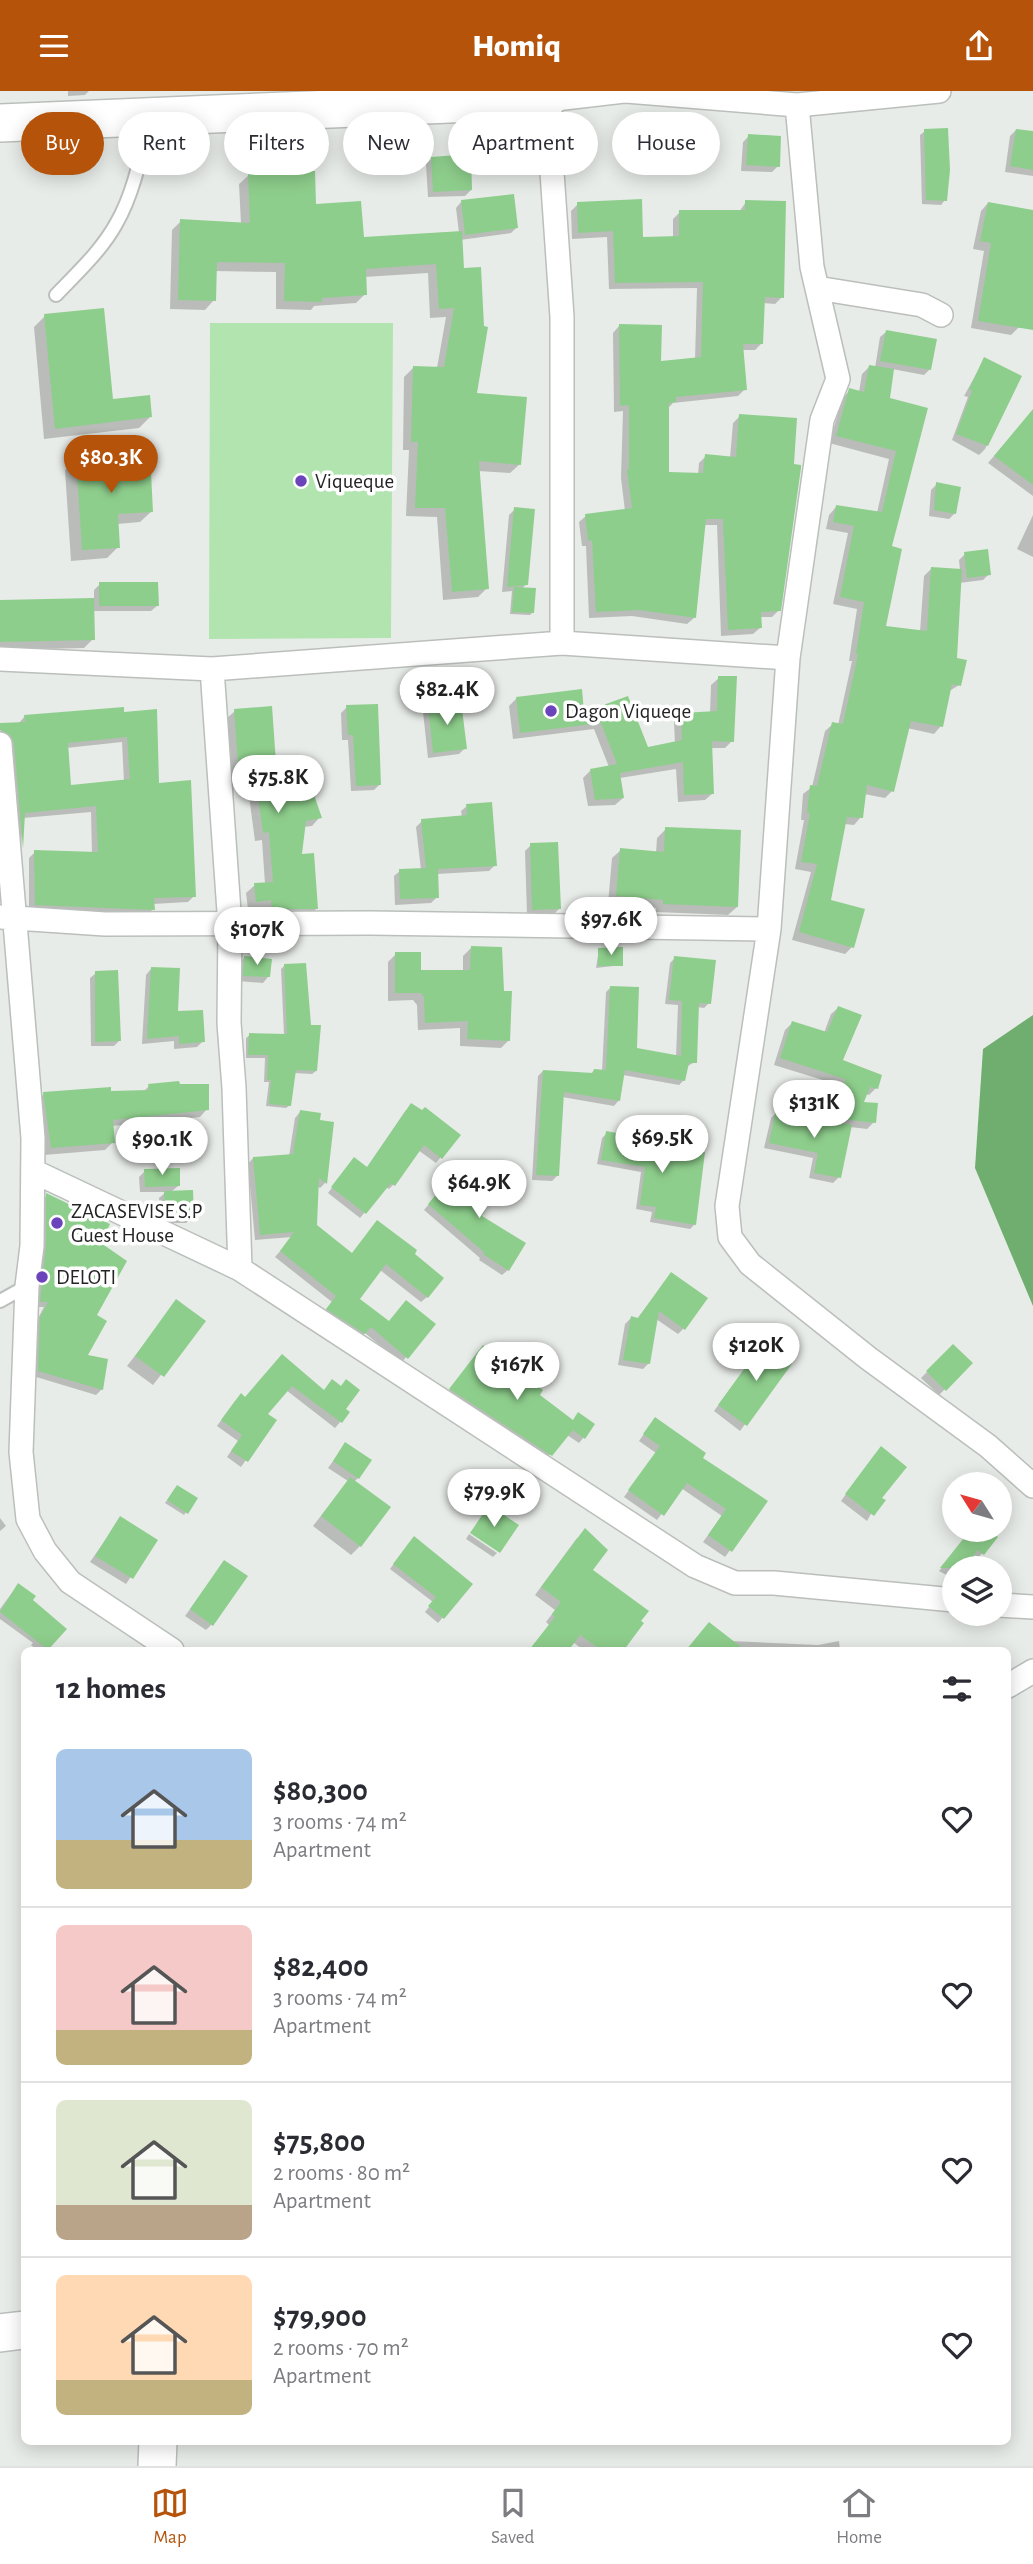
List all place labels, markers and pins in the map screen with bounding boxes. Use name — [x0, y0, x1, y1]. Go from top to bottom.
pin: $80.3K — [54, 435, 168, 495]
place label: Viqueque — [315, 471, 394, 492]
marker: Viqueque — [293, 473, 309, 489]
pin: $82.4K — [390, 667, 504, 727]
place label: Dagon Viqueqe — [565, 701, 691, 722]
marker: Dagon Viqueqe — [543, 703, 559, 719]
pin: $75.8K — [221, 755, 335, 815]
pin: $97.6K — [554, 897, 668, 957]
pin: $107K — [208, 907, 306, 967]
pin: $131K — [765, 1081, 863, 1140]
pin: $69.5K — [605, 1115, 719, 1175]
pin: $90.1K — [105, 1117, 219, 1177]
pin: $64.9K — [422, 1161, 536, 1220]
place label: ZACASEVISE S.P Guest House — [71, 1201, 202, 1246]
marker: ZACASEVISE S.P Guest House — [49, 1215, 65, 1231]
place label: DELOTI — [56, 1267, 116, 1288]
marker: DELOTI — [34, 1269, 50, 1285]
pin: $120K — [707, 1323, 805, 1383]
pin: $167K — [468, 1343, 566, 1402]
pin: $79.9K — [437, 1469, 551, 1529]

